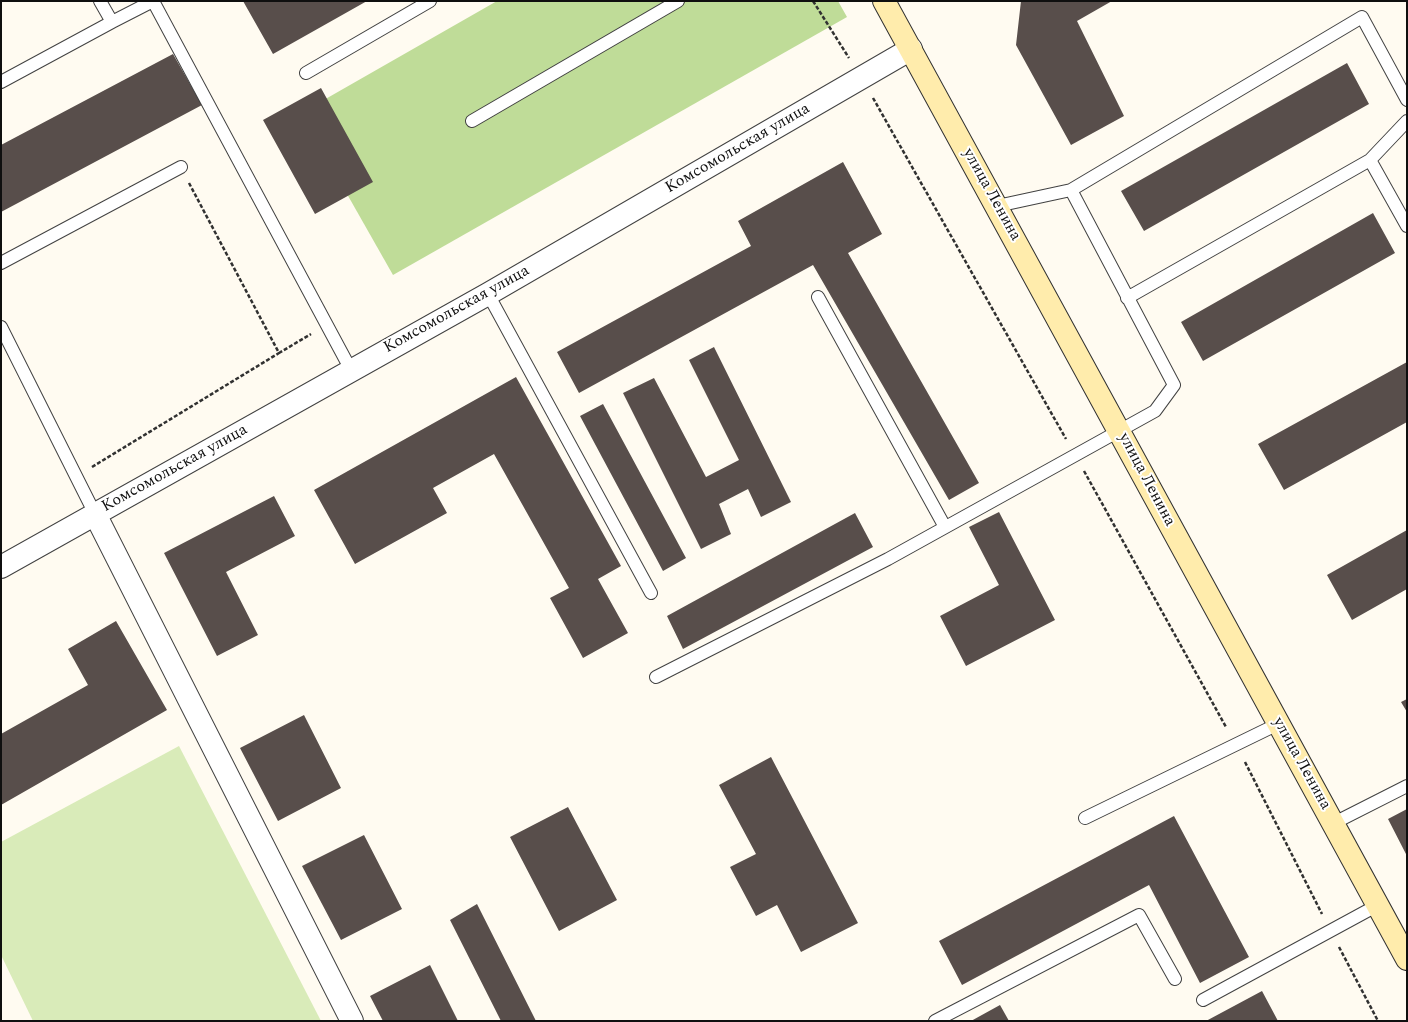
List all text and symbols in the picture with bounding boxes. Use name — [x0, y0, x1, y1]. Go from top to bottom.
street label: Комсомольская улица — [662, 100, 814, 198]
street label: улица Ленина — [958, 145, 1024, 245]
street label: Комсомольская улица — [381, 262, 533, 358]
street label: Комсомольская улица — [99, 421, 251, 517]
street label: улица Ленина — [1113, 430, 1179, 530]
street label: улица Ленина — [1268, 714, 1334, 814]

